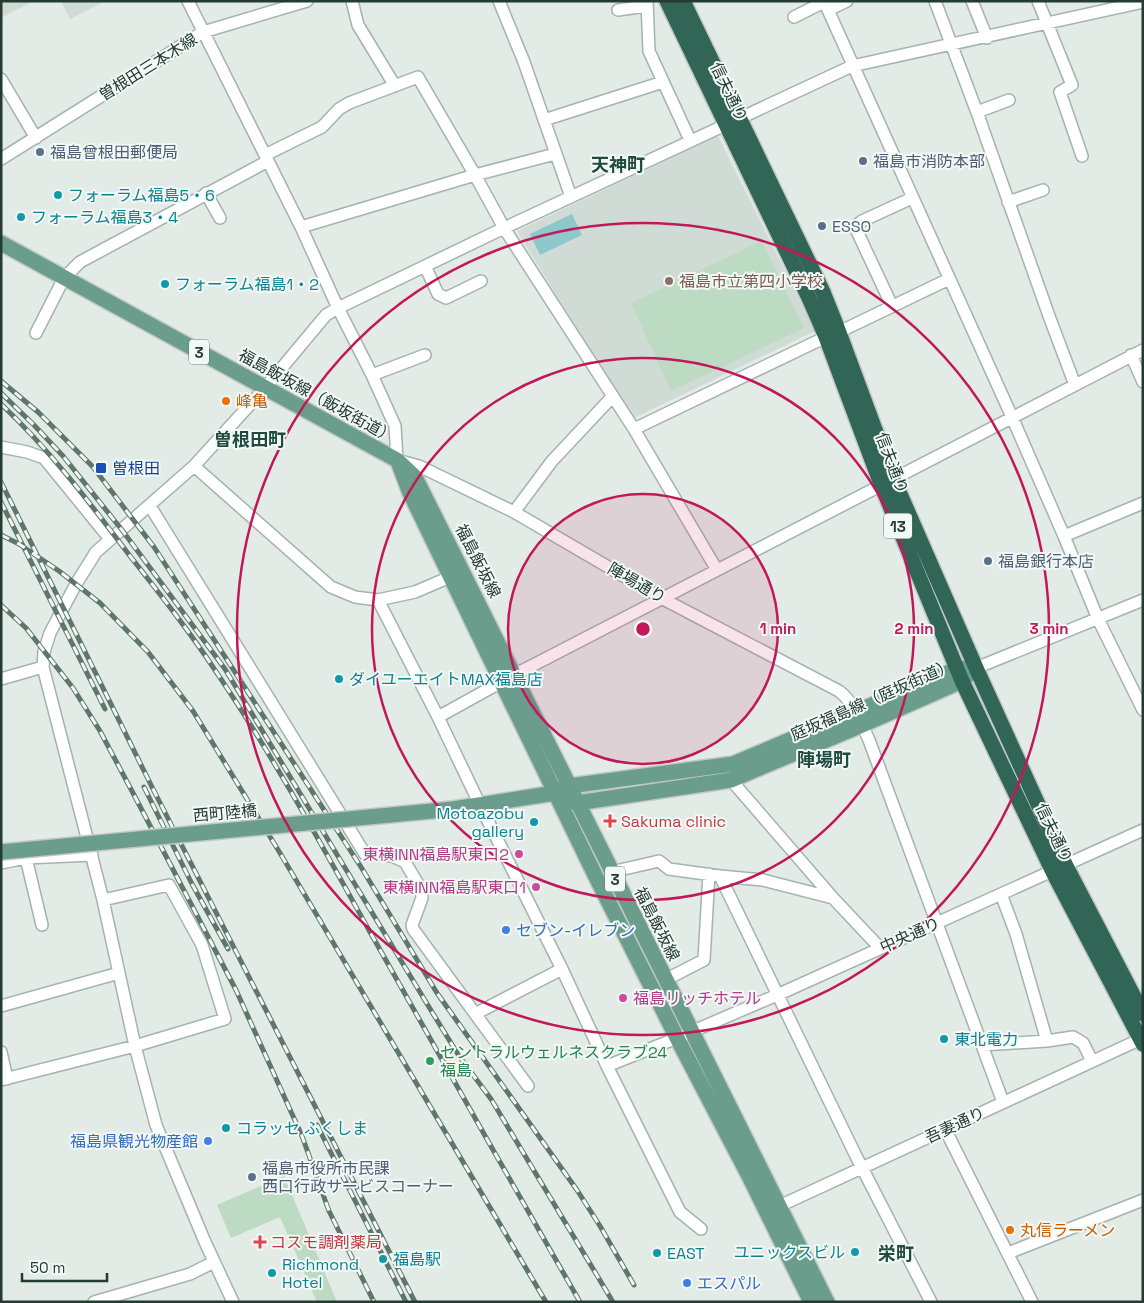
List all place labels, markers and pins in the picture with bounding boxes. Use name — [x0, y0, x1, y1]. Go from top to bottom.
place label: 福島曾根田郵便局 — [50, 142, 178, 163]
marker: 福島曾根田郵便局 — [34, 146, 46, 158]
place label: 福島市消防本部 — [873, 151, 985, 172]
marker: 福島市消防本部 — [857, 155, 869, 167]
place label: フォーラム福島5・6 — [68, 185, 215, 206]
marker: フォーラム福島5・6 — [52, 189, 64, 201]
place label: フォーラム福島3・4 — [31, 207, 178, 228]
marker: フォーラム福島3・4 — [15, 211, 27, 223]
place label: ESSO — [832, 216, 871, 237]
marker: ESSO — [816, 220, 828, 232]
place label: 福島市立第四小学校 — [679, 271, 823, 292]
place label: フォーラム福島1・2 — [175, 274, 319, 295]
marker: 福島市立第四小学校 — [663, 275, 675, 287]
marker: フォーラム福島1・2 — [159, 278, 171, 290]
place label: 峰亀 — [236, 391, 268, 412]
marker: 峰亀 — [220, 395, 232, 407]
place label: 曽根田 — [112, 458, 160, 479]
marker: 曽根田 — [94, 461, 108, 475]
place label: 福島銀行本店 — [998, 551, 1094, 572]
marker: 福島銀行本店 — [982, 555, 994, 567]
centre of rings — [634, 620, 652, 638]
place label: ダイユーエイトMAX福島店 — [349, 669, 543, 690]
marker: ダイユーエイトMAX福島店 — [333, 673, 345, 685]
place label: Motoazobu gallery — [436, 803, 524, 842]
place label: Sakuma clinic — [621, 811, 726, 832]
marker: Sakuma clinic — [603, 814, 617, 828]
marker: Motoazobu gallery — [528, 816, 540, 828]
place label: 東横INN福島駅東口2 — [362, 844, 509, 865]
marker: 東横INN福島駅東口2 — [513, 848, 525, 860]
place label: 東横INN福島駅東口1 — [382, 877, 526, 898]
marker: 東横INN福島駅東口1 — [530, 881, 542, 893]
place label: セブン-イレブン — [516, 920, 635, 941]
marker: セブン-イレブン — [500, 924, 512, 936]
place label: 福島リッチホテル — [633, 988, 761, 1009]
marker: 福島リッチホテル — [617, 992, 629, 1004]
place label: 東北電力 — [954, 1029, 1018, 1050]
marker: 東北電力 — [938, 1033, 950, 1045]
place label: セントラルウェルネスクラブ24 福島 — [440, 1042, 667, 1081]
marker: セントラルウェルネスクラブ24 福島 — [424, 1055, 436, 1067]
place label: コラッセ ふくしま — [236, 1118, 368, 1139]
marker: コラッセ ふくしま — [220, 1122, 232, 1134]
place label: 福島県観光物産館 — [70, 1131, 198, 1152]
marker: 福島県観光物産館 — [202, 1135, 214, 1147]
place label: 福島市役所市民課 西口行政サービスコーナー — [262, 1158, 454, 1197]
marker: 福島市役所市民課 西口行政サービスコーナー — [246, 1171, 258, 1183]
place label: 丸信ラーメン — [1020, 1220, 1115, 1241]
marker: 丸信ラーメン — [1004, 1224, 1016, 1236]
place label: コスモ調剤薬局 — [270, 1232, 382, 1253]
marker: コスモ調剤薬局 — [254, 1236, 266, 1248]
place label: ユニックスビル — [733, 1242, 845, 1263]
place label: EAST — [667, 1243, 705, 1264]
marker: ユニックスビル — [849, 1246, 861, 1258]
marker: EAST — [651, 1247, 663, 1259]
place label: 福島駅 — [393, 1249, 441, 1270]
marker: 福島駅 — [377, 1253, 389, 1265]
place label: Richmond Hotel — [282, 1254, 359, 1293]
marker: Richmond Hotel — [266, 1267, 278, 1279]
place label: エスパル — [697, 1273, 761, 1294]
marker: エスパル — [681, 1277, 693, 1289]

